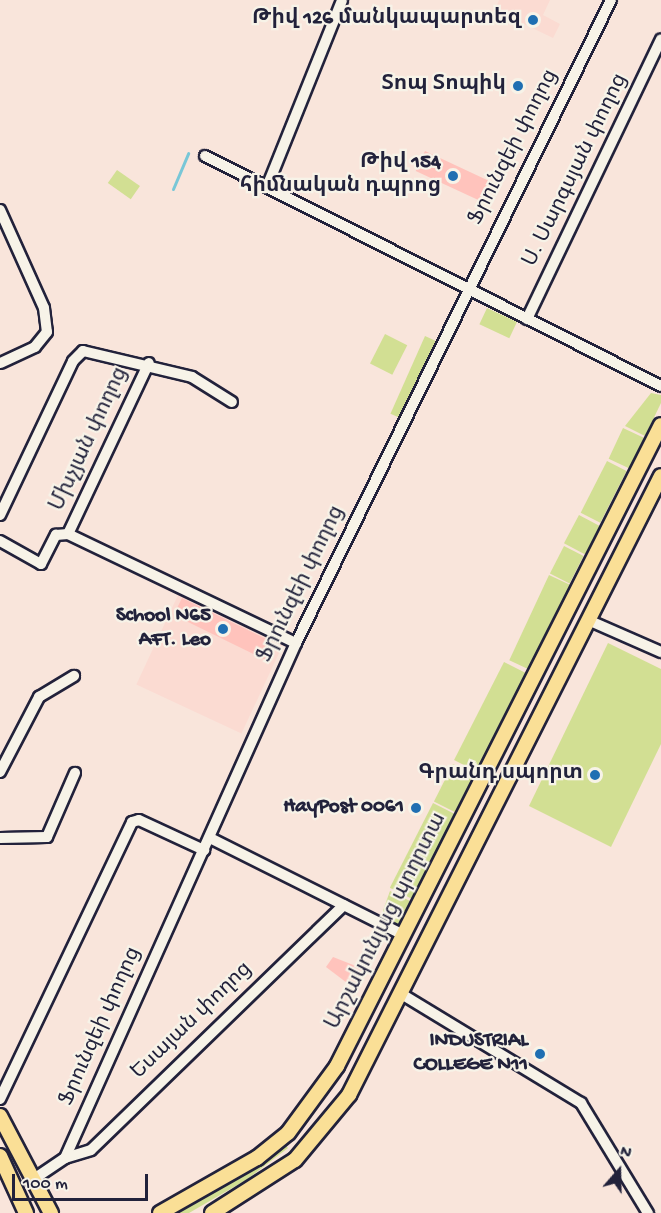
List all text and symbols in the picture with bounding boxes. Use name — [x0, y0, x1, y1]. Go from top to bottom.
place label: Թիվ 126 մանկապարտեզ — [252, 7, 521, 33]
marker: Թիվ 126 մանկապարտեզ — [526, 13, 540, 27]
street label: Ֆրունզեի փողոց — [465, 66, 565, 230]
street label: Ս. Սարգսյան փողոց — [519, 70, 635, 272]
place label: Տոպ Տոպիկ — [381, 73, 506, 99]
marker: Տոպ Տոպիկ — [511, 79, 525, 93]
place label: Թիվ 154 հիմնական դպրոց — [240, 151, 441, 201]
marker: Թիվ 154 հիմնական դպրոց — [446, 169, 460, 183]
street label: Մխչյան փողոց — [47, 364, 135, 516]
street label: Ֆրունզեի փողոց — [254, 503, 352, 667]
place label: School N65 AFT. Leo — [116, 604, 211, 654]
marker: School N65 AFT. Leo — [216, 622, 230, 636]
place label: Գրանդ սպորտ — [418, 762, 583, 788]
marker: Գրանդ սպորտ — [588, 768, 602, 782]
place label: HayPost 0061 — [283, 795, 404, 821]
marker: HayPost 0061 — [409, 801, 423, 815]
street label: Արշակունյաց պողոտա — [322, 809, 454, 1035]
street label: Ֆրունզեի փողոց — [56, 944, 148, 1110]
street label: Եսայան փողոց — [127, 958, 259, 1086]
place label: INDUSTRIAL COLLEGE N11 — [414, 1029, 528, 1079]
marker: INDUSTRIAL COLLEGE N11 — [533, 1047, 547, 1061]
north arrow — [589, 1141, 649, 1201]
text: N — [617, 1143, 633, 1164]
scale bar — [15, 1162, 152, 1200]
text: 100 m — [23, 1174, 68, 1195]

